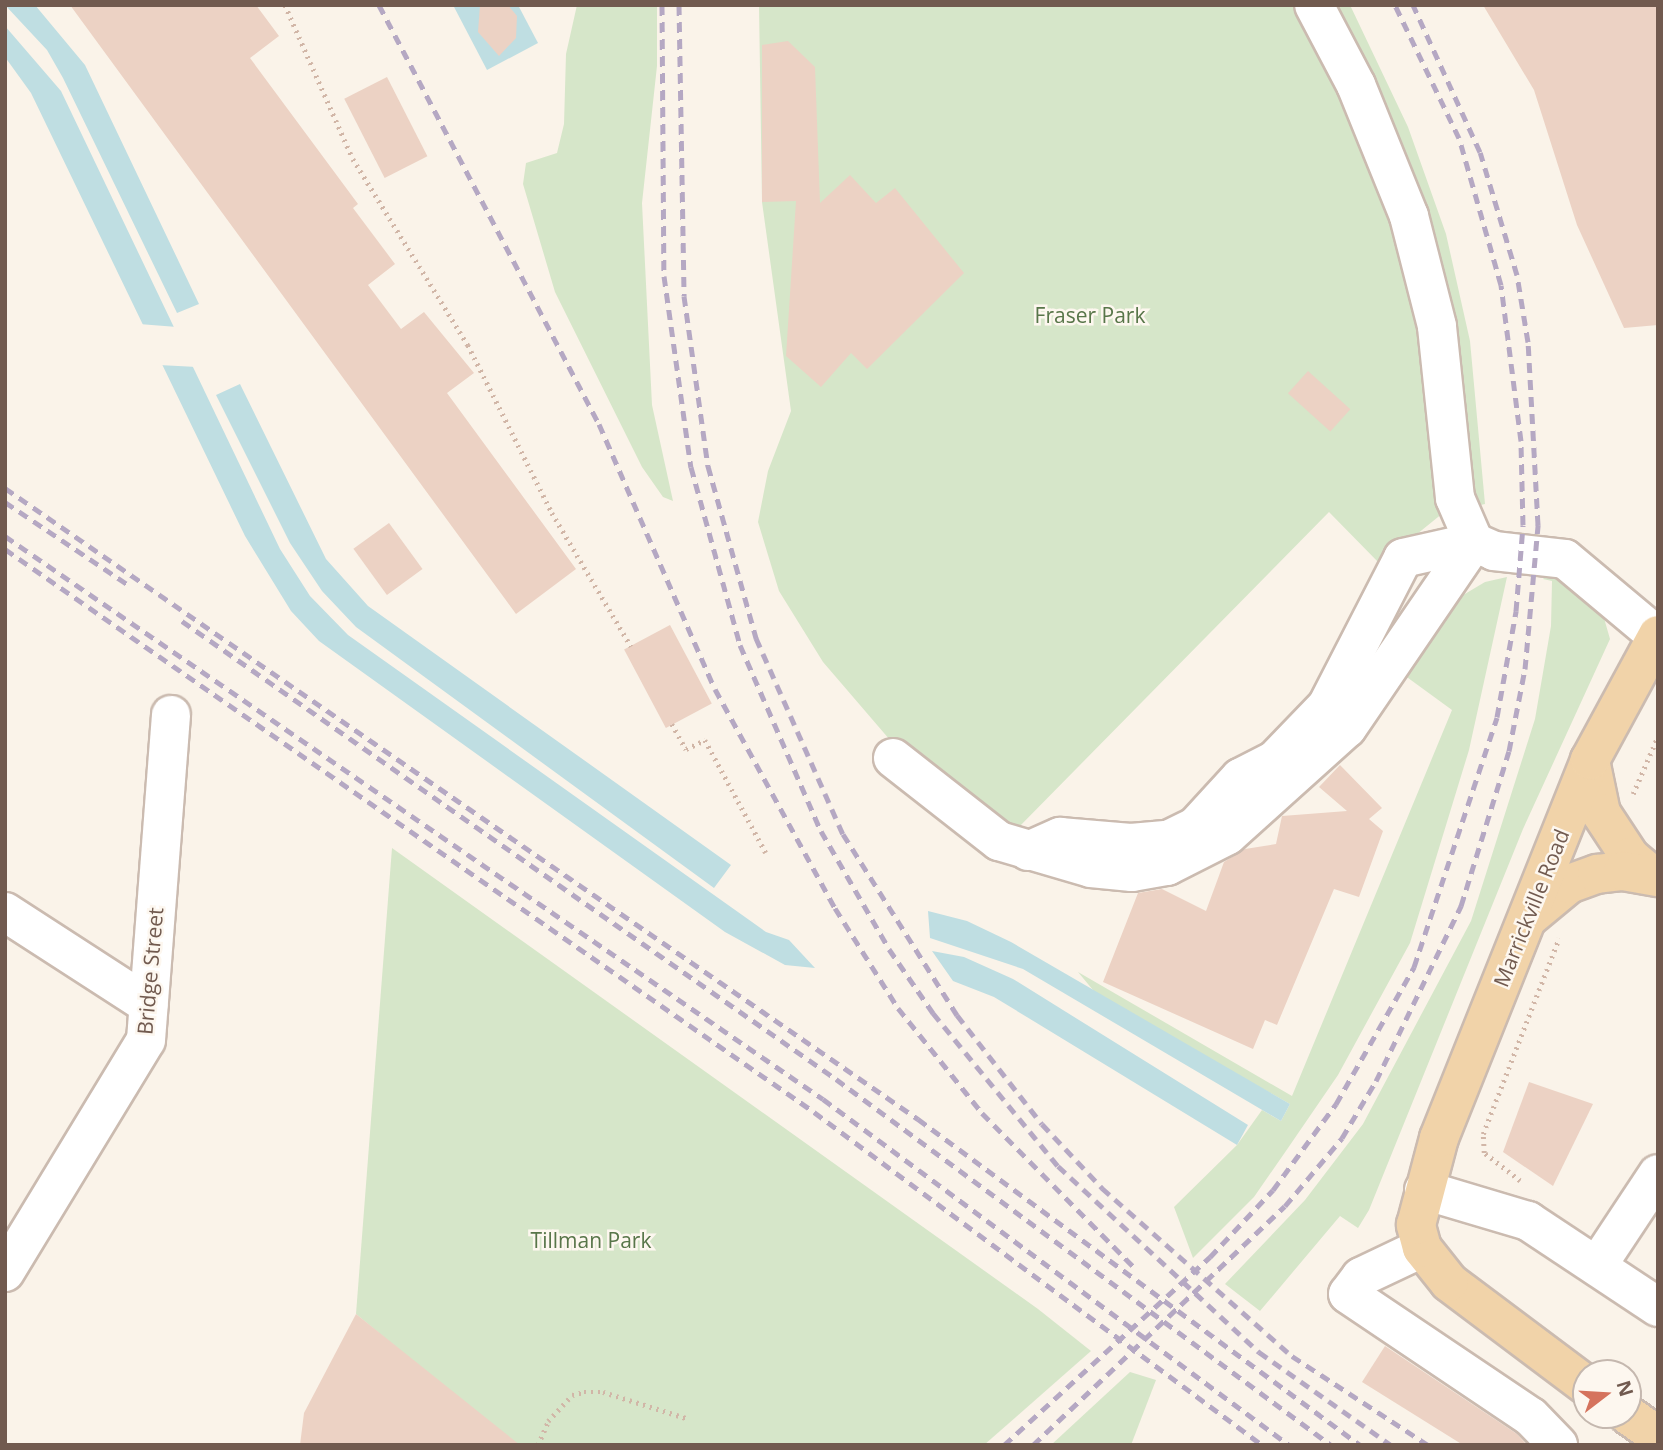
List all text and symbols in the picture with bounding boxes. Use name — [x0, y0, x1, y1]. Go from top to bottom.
park label: Fraser Park — [1035, 302, 1145, 328]
street label: Marrickville Road — [1488, 825, 1574, 991]
street label: Bridge Street — [132, 906, 168, 1036]
park label: Tillman Park — [531, 1227, 651, 1253]
north arrow — [1572, 1359, 1642, 1429]
text: N — [1610, 1377, 1640, 1400]

